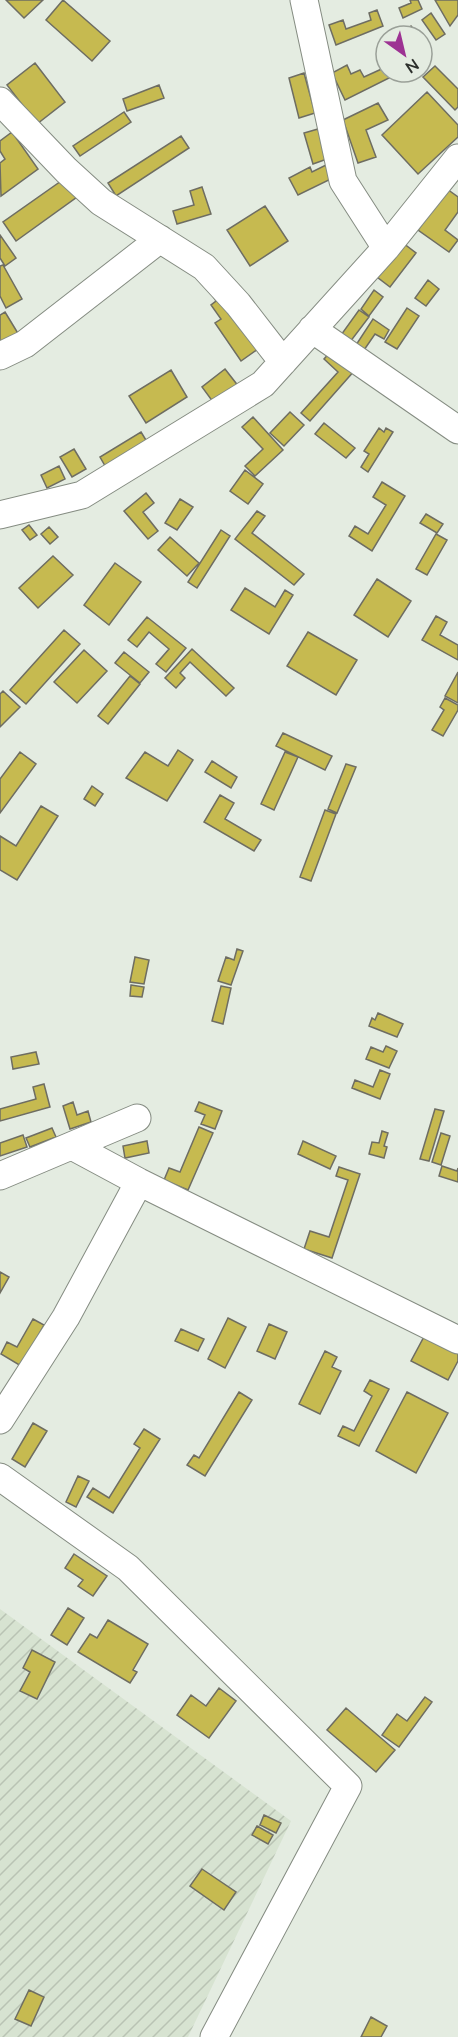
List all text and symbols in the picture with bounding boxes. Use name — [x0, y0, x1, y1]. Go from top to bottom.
north arrow — [374, 24, 434, 84]
text: N — [402, 55, 423, 78]

